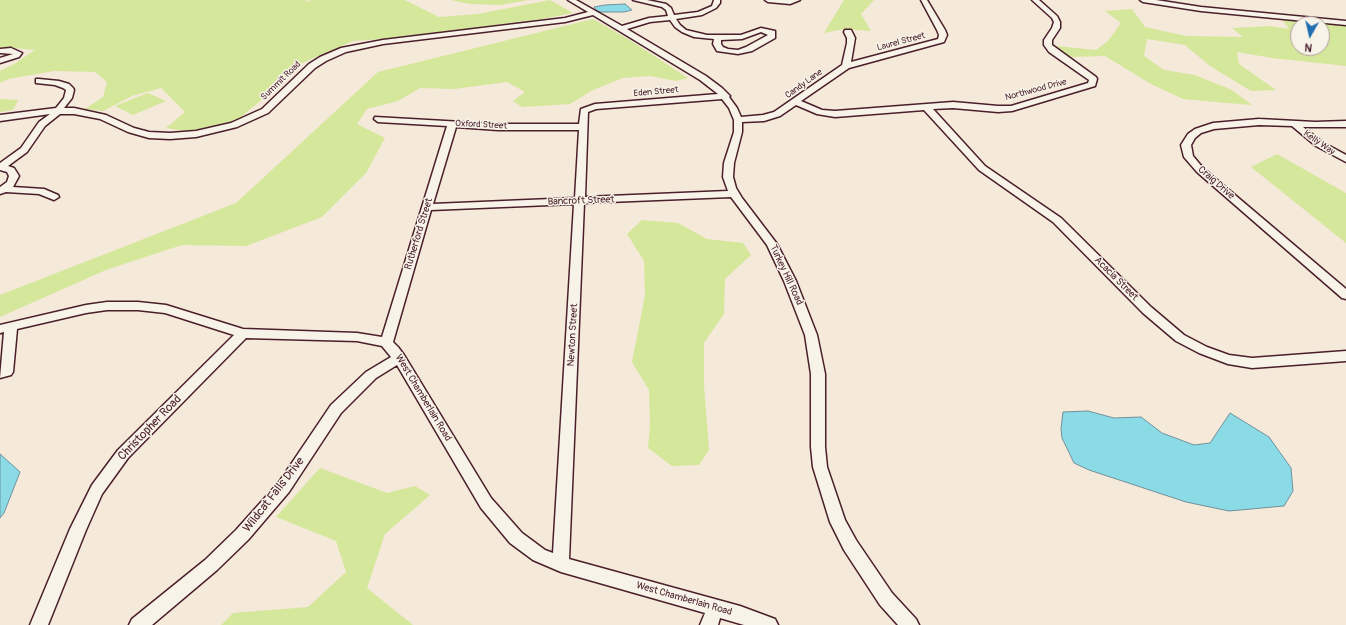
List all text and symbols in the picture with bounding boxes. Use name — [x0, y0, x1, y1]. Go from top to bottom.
north arrow — [1290, 16, 1330, 56]
street label: Laurel Street — [876, 30, 926, 54]
text: N — [1304, 40, 1313, 54]
street label: Summit Road — [259, 59, 303, 103]
street label: Candy Lane — [783, 67, 825, 101]
street label: Northwood Drive — [1004, 77, 1068, 103]
street label: Eden Street — [633, 85, 679, 99]
street label: Oxford Street — [455, 118, 507, 132]
street label: Kelly Way — [1301, 128, 1337, 158]
street label: Craig Drive — [1195, 164, 1237, 202]
street label: Bancroft Street — [547, 194, 615, 208]
street label: Rutherford Street — [402, 197, 436, 271]
street label: Turkey Hill Road — [767, 243, 805, 307]
street label: Acacia Street — [1092, 255, 1140, 303]
street label: Newton Street — [565, 303, 581, 367]
street label: West Chamberlain Road — [392, 352, 454, 444]
street label: Christopher Road — [115, 392, 185, 464]
street label: Wildcat Falls Drive — [240, 455, 308, 535]
street label: West Chamberlain Road — [635, 580, 733, 618]

